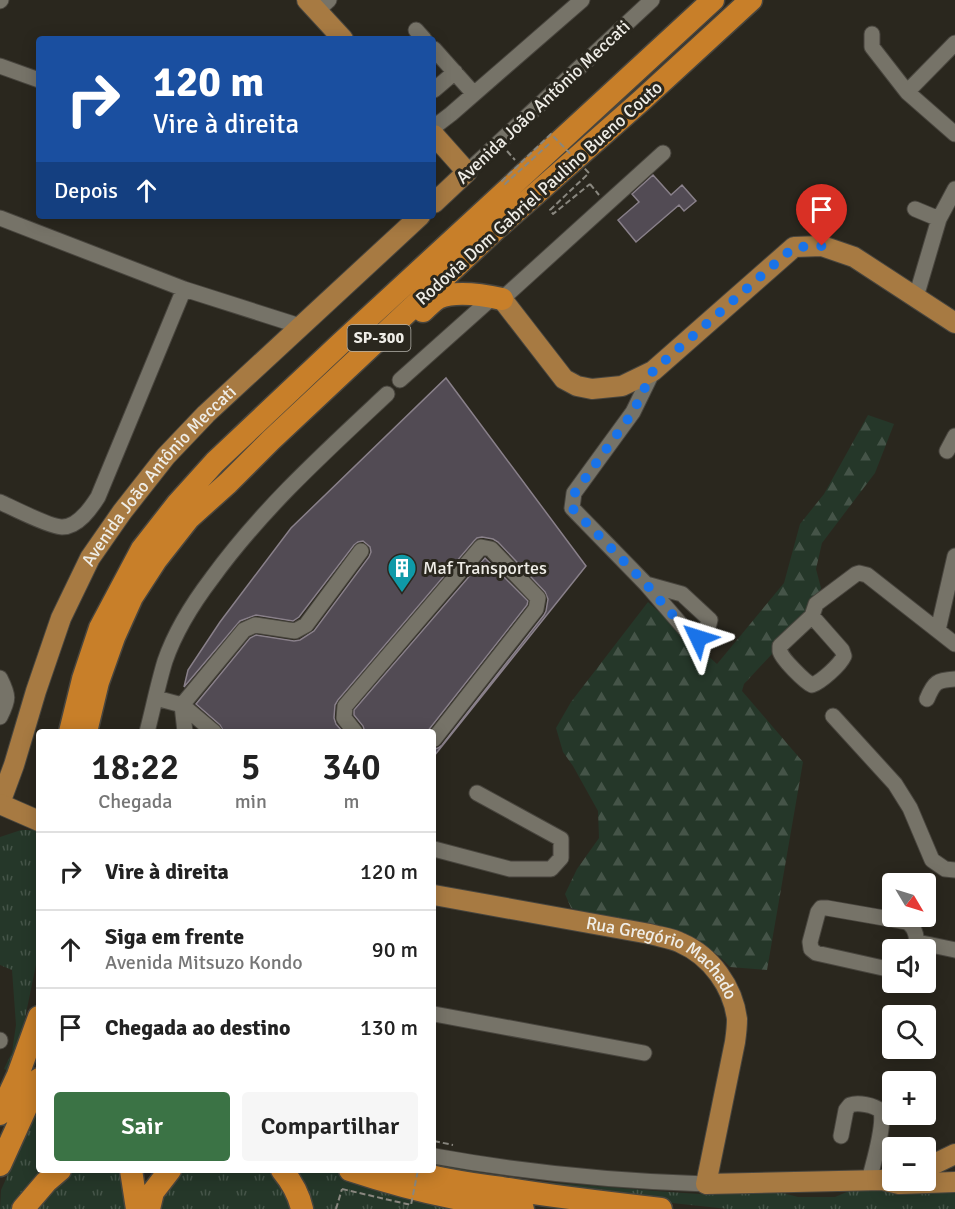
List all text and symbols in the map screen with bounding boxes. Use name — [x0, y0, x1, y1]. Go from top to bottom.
street label: Avenida João Antônio Meccati — [451, 16, 635, 188]
text: 120 m — [153, 57, 264, 108]
icon: right — [54, 60, 132, 138]
street label: Rodovia Dom Gabriel Paulino Bueno Couto — [411, 76, 667, 310]
text: Vire à direita — [153, 108, 299, 141]
icon: ahead — [130, 174, 163, 207]
text: Depois — [54, 177, 118, 204]
pin — [796, 184, 847, 246]
icon: arrive — [805, 193, 838, 226]
road number: SP-300 — [348, 325, 410, 351]
street label: Avenida João Antônio Meccati — [77, 381, 241, 570]
building icon: Maf Transportes — [386, 552, 418, 594]
place label: Maf Transportes — [423, 557, 547, 579]
position arrow — [666, 606, 730, 670]
text: 18:22 — [91, 745, 179, 790]
text: 5 — [241, 745, 261, 790]
text: 340 — [322, 745, 381, 790]
text: Chegada — [98, 789, 172, 814]
text: min — [235, 789, 267, 814]
text: m — [343, 789, 359, 814]
icon: right — [54, 855, 87, 888]
text: Vire à direita — [105, 858, 229, 885]
text: 120 m — [360, 858, 418, 885]
north arrow — [882, 873, 936, 927]
map controls — [882, 873, 936, 1191]
street label: Rua Gregório Machado — [584, 912, 742, 1003]
text: Siga em frente — [105, 923, 244, 950]
icon: ahead — [54, 933, 87, 966]
text: 90 m — [372, 936, 418, 963]
button: sound — [882, 939, 936, 993]
text: Avenida Mitsuzo Kondo — [105, 950, 303, 975]
button: search — [882, 1005, 936, 1059]
icon: arrive — [54, 1011, 87, 1044]
text: Chegada ao destino — [105, 1014, 291, 1041]
text: 130 m — [360, 1014, 418, 1041]
button: + — [882, 1071, 936, 1125]
button: Sair — [54, 1092, 230, 1161]
button: Compartilhar — [242, 1092, 418, 1161]
button: − — [882, 1137, 936, 1191]

